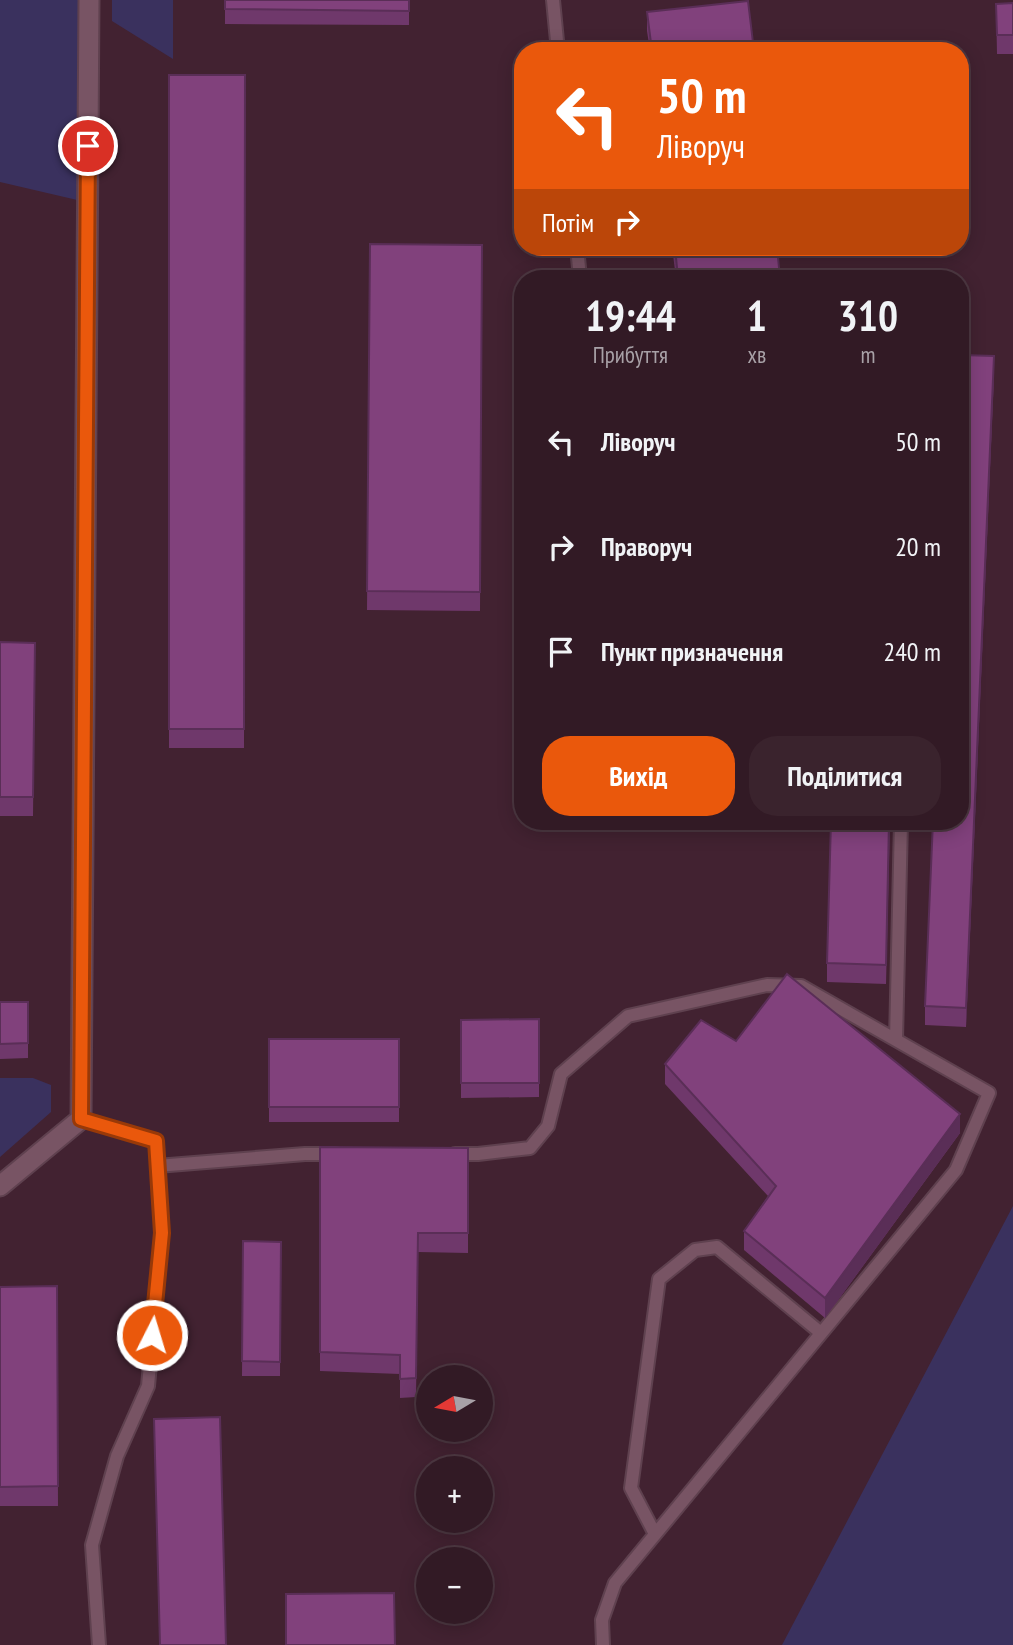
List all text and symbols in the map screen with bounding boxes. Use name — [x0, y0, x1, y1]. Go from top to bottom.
text: 50 m — [657, 63, 746, 127]
icon: left — [542, 70, 633, 161]
pin — [58, 116, 118, 176]
text: Ліворуч — [657, 125, 745, 167]
icon: arrive — [69, 127, 107, 165]
icon: right — [608, 203, 646, 241]
text: Потім — [542, 206, 594, 239]
text: 19:44 — [585, 288, 676, 343]
text: 1 — [747, 288, 767, 343]
text: 310 — [838, 288, 898, 343]
text: Прибуття — [593, 340, 668, 369]
text: хв — [747, 340, 766, 369]
text: m — [860, 340, 875, 369]
icon: left — [542, 423, 580, 461]
text: Ліворуч — [601, 425, 675, 458]
text: 50 m — [895, 425, 941, 458]
icon: right — [542, 528, 580, 566]
text: Праворуч — [601, 530, 692, 563]
text: 20 m — [895, 530, 941, 563]
icon: arrive — [542, 633, 580, 671]
text: Пункт призначення — [601, 635, 783, 668]
text: 240 m — [883, 635, 941, 668]
button: Вихід — [542, 736, 735, 816]
button: Поділитися — [749, 736, 941, 816]
position arrow — [115, 1298, 189, 1372]
north arrow — [416, 1365, 494, 1442]
map controls — [416, 1365, 493, 1624]
button: + — [416, 1456, 493, 1533]
button: − — [416, 1547, 493, 1624]

